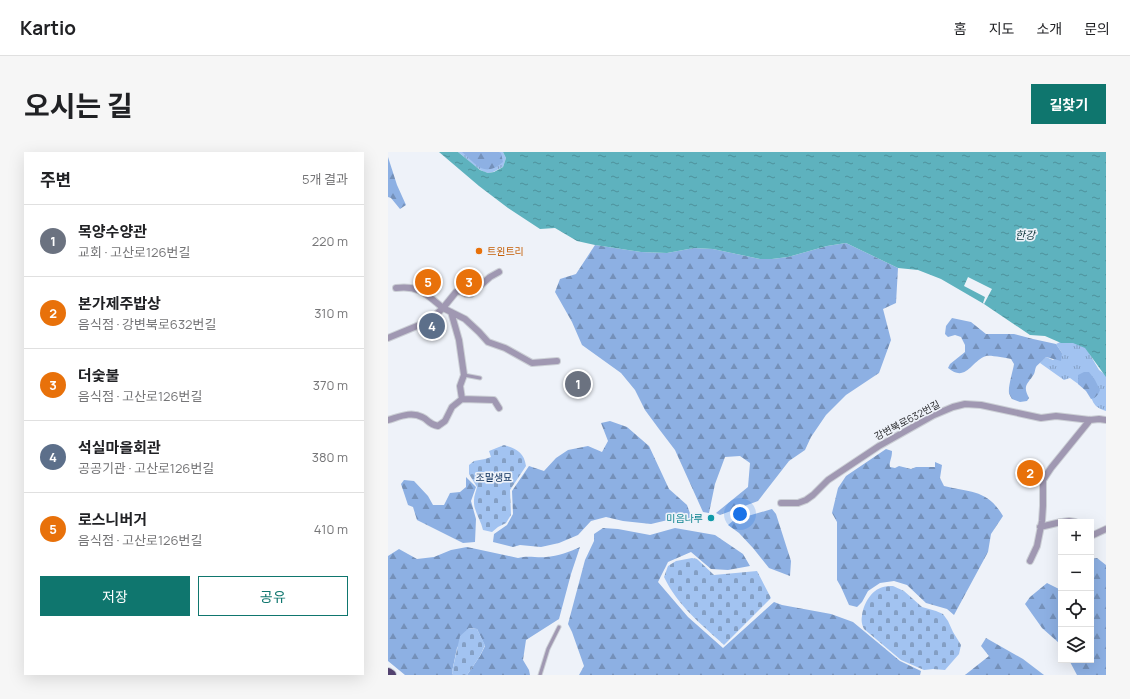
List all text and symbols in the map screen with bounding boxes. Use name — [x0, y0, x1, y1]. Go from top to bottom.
text: Kartio — [20, 15, 76, 41]
text: 홈 — [954, 19, 967, 38]
text: 지도 — [989, 19, 1014, 38]
text: 소개 — [1036, 19, 1062, 38]
text: 문의 — [1084, 19, 1110, 38]
button: 길찾기 — [1031, 84, 1106, 124]
text: 오시는 길 — [24, 86, 133, 124]
text: 주변 — [40, 168, 71, 191]
text: 5개 결과 — [302, 170, 348, 188]
text: 목양수양관 — [78, 221, 147, 242]
water label: 한강 — [1015, 227, 1037, 242]
text: 1 — [50, 232, 56, 250]
text: 220 m — [312, 232, 348, 250]
text: 교회 · 고산로126번길 — [78, 243, 190, 261]
place label: 트윈트리 — [487, 244, 524, 258]
marker: 트윈트리 — [474, 246, 484, 256]
pin: 5 — [415, 267, 441, 297]
pin: 3 — [456, 267, 482, 297]
text: 본가제주밥상 — [78, 293, 161, 314]
text: 2 — [49, 304, 57, 322]
text: 310 m — [314, 304, 348, 322]
pin: 4 — [419, 311, 445, 341]
text: 음식점 · 강변북로632번길 — [78, 315, 216, 333]
text: 더숯불 — [78, 365, 119, 386]
pin: 1 — [565, 369, 591, 399]
text: 3 — [49, 376, 57, 394]
text: 370 m — [313, 376, 348, 394]
text: 음식점 · 고산로126번길 — [78, 387, 202, 405]
street label: 강변북로632번길 — [872, 397, 942, 443]
text: 석실마을회관 — [78, 437, 161, 458]
text: 4 — [49, 448, 57, 466]
text: 380 m — [312, 448, 348, 466]
pin: 2 — [1017, 458, 1043, 488]
text: 공공기관 · 고산로126번길 — [78, 459, 214, 477]
park label: 조말생묘 — [476, 470, 512, 484]
your location — [730, 504, 750, 524]
text: 로스니버거 — [78, 509, 147, 530]
place label: 미음나루 — [666, 511, 703, 525]
marker: 미음나루 — [706, 513, 716, 523]
map controls — [1058, 519, 1094, 663]
button: + — [1058, 519, 1094, 555]
text: 5 — [49, 520, 57, 538]
text: 410 m — [314, 520, 348, 538]
text: 음식점 · 고산로126번길 — [78, 531, 202, 549]
button: − — [1058, 555, 1094, 591]
button: 저장 — [40, 576, 190, 616]
button: 공유 — [198, 576, 348, 616]
button: locate — [1058, 591, 1094, 627]
button: layers — [1058, 627, 1094, 663]

